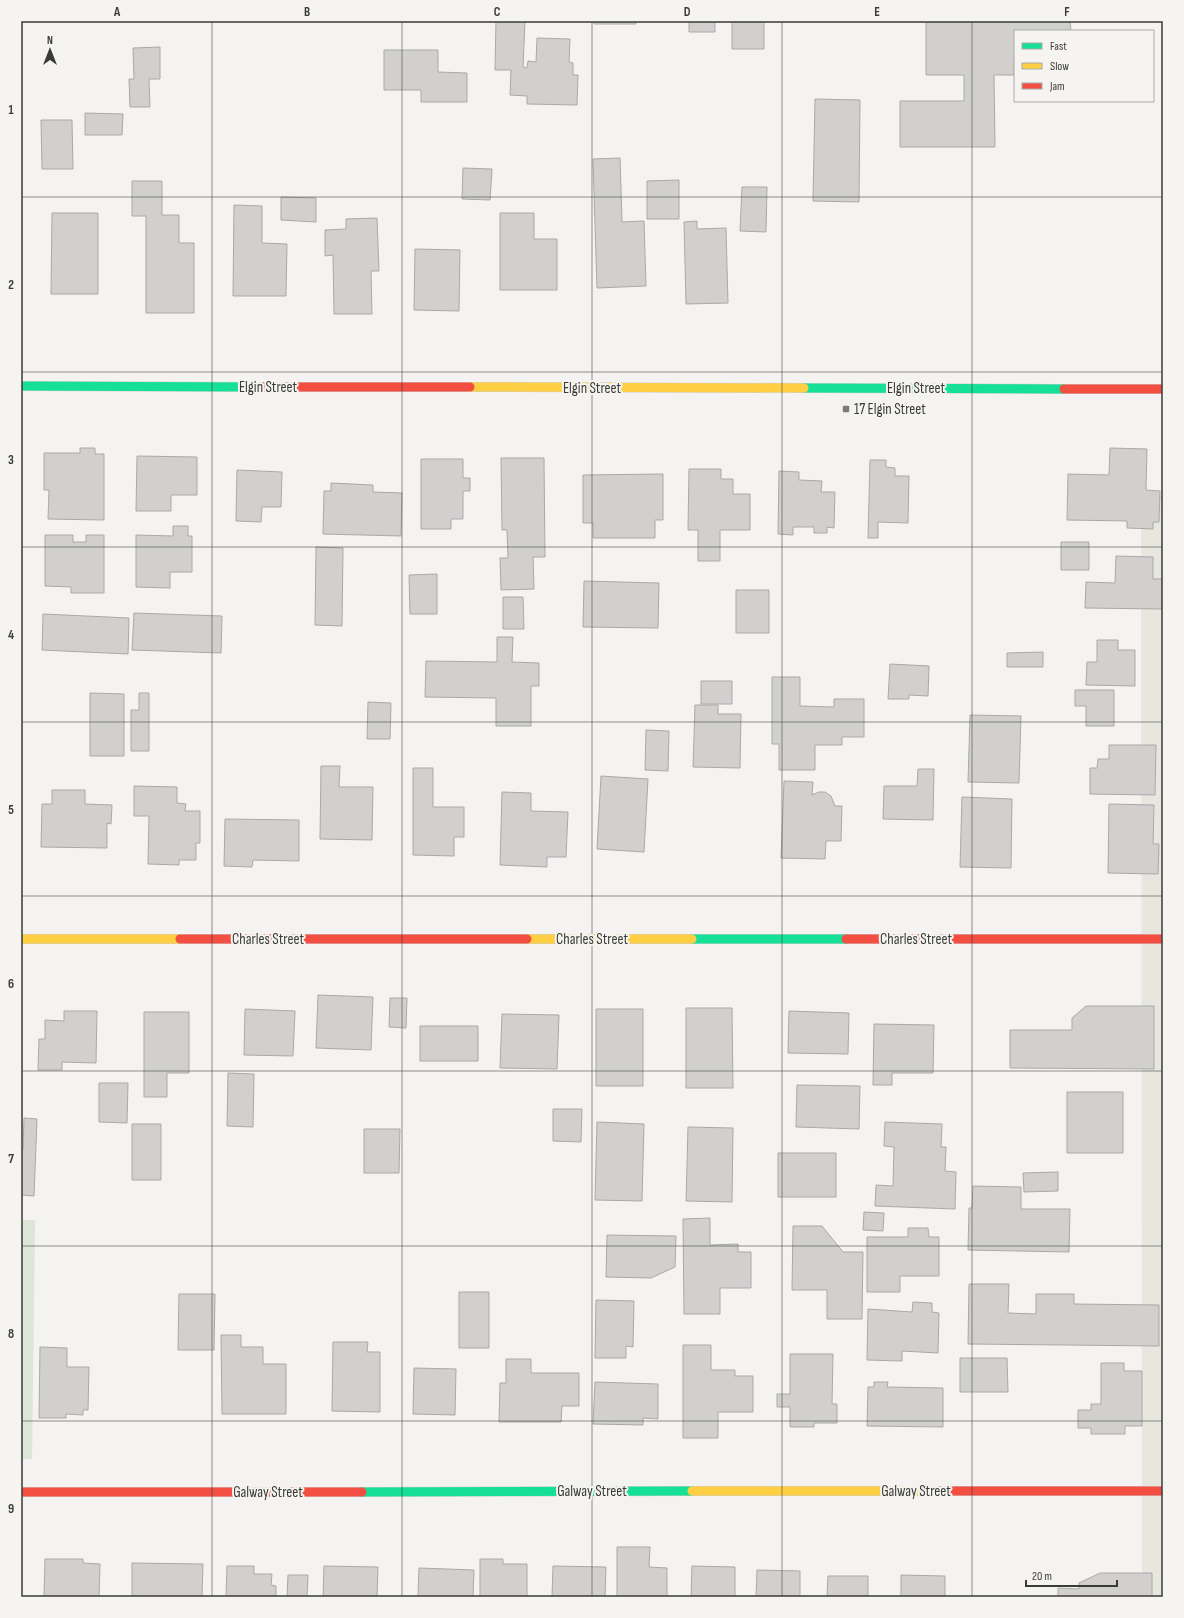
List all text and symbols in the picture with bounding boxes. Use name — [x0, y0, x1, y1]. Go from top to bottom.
text: A — [113, 4, 121, 20]
text: B — [304, 4, 310, 20]
text: C — [494, 4, 501, 20]
text: D — [684, 4, 691, 20]
text: E — [874, 4, 880, 20]
text: F — [1064, 4, 1070, 20]
north arrow — [30, 30, 70, 70]
legend — [1014, 30, 1154, 102]
text: N — [47, 34, 53, 47]
text: Fast — [1050, 39, 1067, 54]
text: Slow — [1050, 59, 1069, 74]
text: Jam — [1049, 79, 1065, 94]
text: 1 — [8, 102, 14, 118]
text: 2 — [8, 277, 14, 293]
street label: Elgin Street — [239, 378, 298, 397]
street label: Elgin Street — [563, 379, 622, 398]
street label: Elgin Street — [887, 379, 946, 398]
place label: 17 Elgin Street — [854, 400, 926, 419]
marker: 17 Elgin Street — [841, 404, 851, 414]
text: 3 — [8, 452, 14, 468]
text: 4 — [8, 627, 14, 643]
text: 5 — [8, 802, 14, 818]
street label: Charles Street — [232, 930, 304, 949]
street label: Charles Street — [556, 930, 628, 949]
street label: Charles Street — [880, 930, 952, 949]
text: 6 — [8, 976, 14, 992]
text: 7 — [8, 1151, 14, 1167]
text: 8 — [8, 1326, 14, 1342]
street label: Galway Street — [557, 1482, 627, 1501]
street label: Galway Street — [881, 1482, 951, 1501]
street label: Galway Street — [233, 1483, 303, 1502]
text: 9 — [8, 1501, 14, 1517]
scale bar — [1026, 1562, 1117, 1588]
text: 20 m — [1032, 1569, 1052, 1584]

